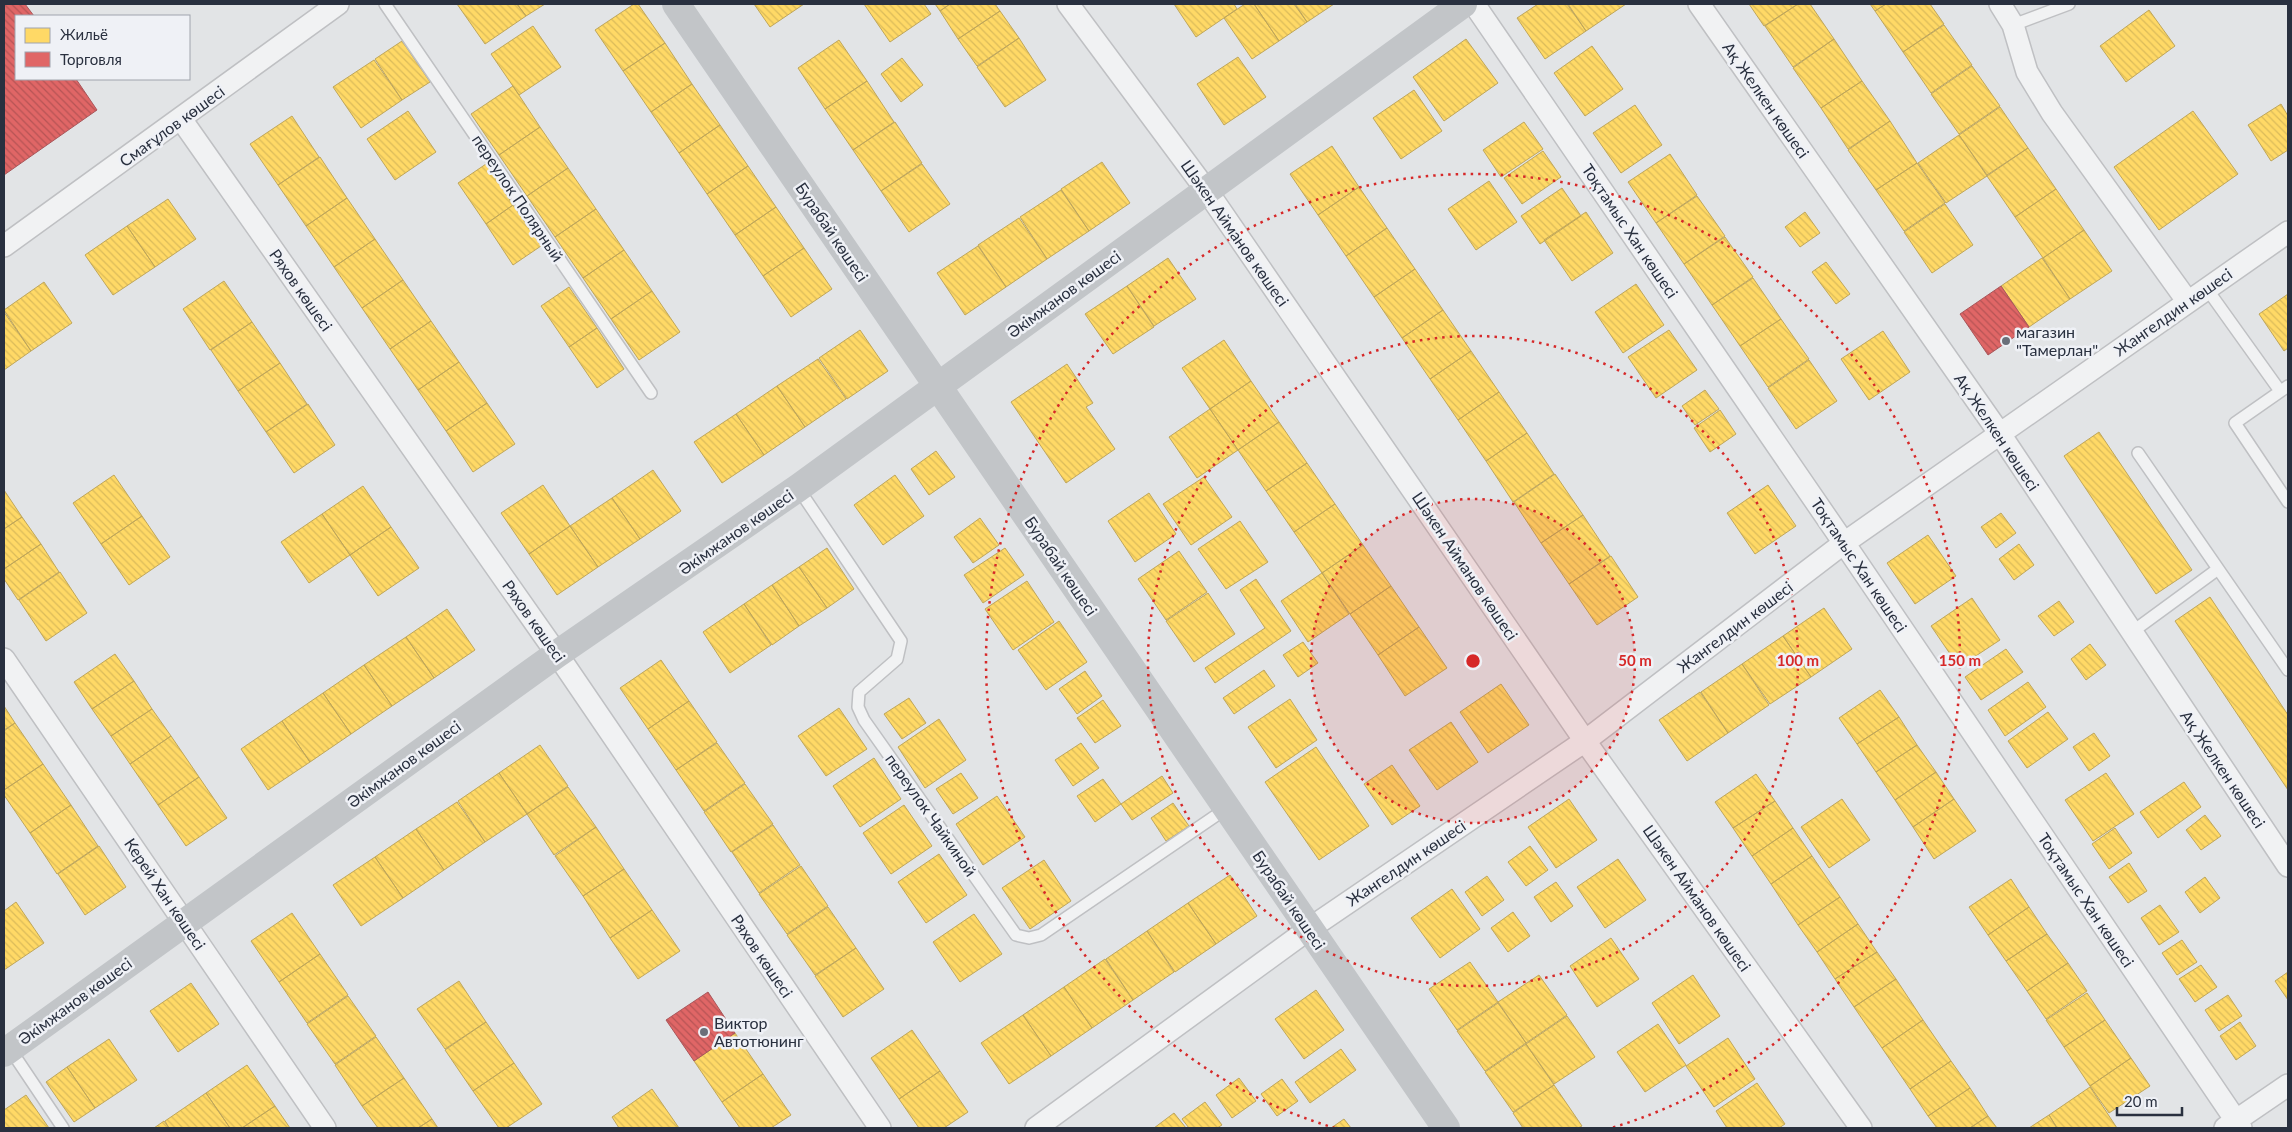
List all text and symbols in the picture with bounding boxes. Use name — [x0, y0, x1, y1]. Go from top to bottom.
legend — [15, 15, 190, 80]
text: Жильё — [60, 25, 108, 43]
street label: Ақ Желкен көшесі — [1719, 38, 1814, 161]
text: Торговля — [60, 50, 122, 68]
street label: Смағұлов көшесі — [115, 81, 228, 170]
street label: переулок Полярный — [469, 131, 568, 265]
street label: Шәкен Айманов көшесі — [1178, 156, 1293, 310]
street label: Тоқтамыс Хан көшесі — [1578, 160, 1682, 301]
street label: Бурабай көшесі — [792, 179, 873, 285]
street label: Ряхов көшесі — [266, 245, 337, 334]
street label: Әкімжанов көшесі — [1003, 246, 1124, 341]
street label: Жангелдин көшесі — [2110, 264, 2235, 359]
place label: магазин "Тамерлан" — [2016, 322, 2098, 359]
marker: магазин "Тамерлан" — [2000, 335, 2012, 347]
street label: Ақ Желкен көшесі — [1951, 369, 2044, 494]
street label: Әкімжанов көшесі — [675, 485, 797, 578]
street label: Шәкен Айманов көшесі — [1409, 488, 1522, 643]
street label: Тоқтамыс Хан көшесі — [1807, 494, 1911, 635]
street label: Бурабай көшесі — [1021, 513, 1102, 619]
street label: Ряхов көшесі — [499, 576, 570, 665]
street label: Жангелдин көшесі — [1673, 577, 1796, 676]
text: 50 m — [1618, 651, 1652, 669]
text: 100 m — [1777, 651, 1819, 669]
text: 150 m — [1939, 651, 1981, 669]
centre of rings — [1464, 652, 1482, 670]
street label: Ақ Желкен көшесі — [2177, 706, 2270, 831]
street label: Әкімжанов көшесі — [343, 716, 464, 811]
street label: переулок Чайкиной — [882, 750, 981, 880]
street label: Жангелдин көшесі — [1342, 816, 1469, 910]
street label: Шәкен Айманов көшесі — [1640, 821, 1755, 975]
street label: Тоқтамыс Хан көшесі — [2034, 829, 2138, 970]
street label: Керей Хан көшесі — [121, 834, 210, 953]
street label: Бурабай көшесі — [1249, 847, 1330, 953]
street label: Ряхов көшесі — [728, 911, 797, 1001]
street label: Әкімжанов көшесі — [14, 953, 135, 1048]
place label: Виктор Автотюнинг — [714, 1013, 804, 1050]
marker: Виктор Автотюнинг — [698, 1026, 710, 1038]
scale bar — [2117, 1084, 2182, 1116]
text: 20 m — [2124, 1092, 2158, 1110]

